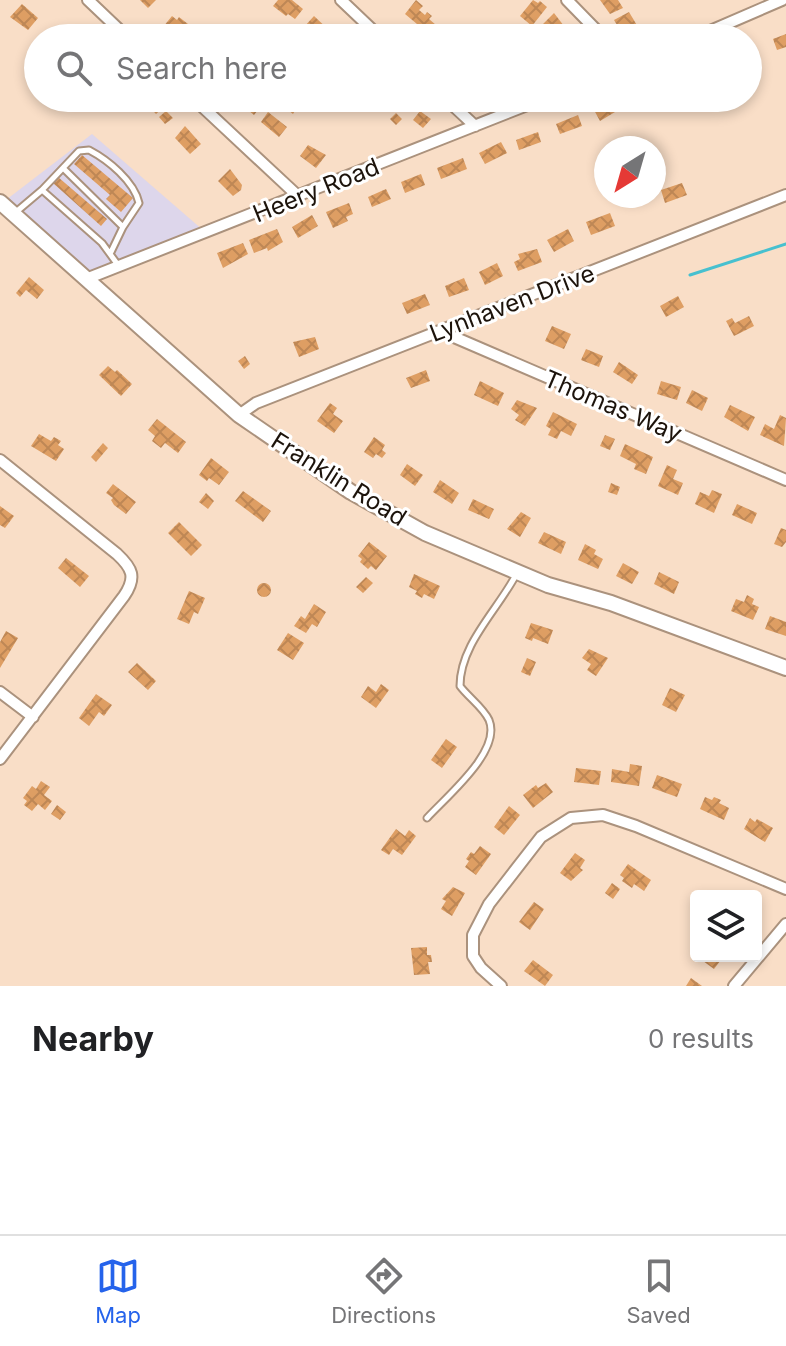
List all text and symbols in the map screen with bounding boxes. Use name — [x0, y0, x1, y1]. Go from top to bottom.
search box — [24, 24, 762, 112]
icon: search — [52, 46, 96, 90]
text: Search here — [116, 50, 288, 86]
north arrow — [594, 136, 666, 208]
street label: Heery Road — [249, 152, 383, 228]
street label: Lynhaven Drive — [425, 258, 599, 348]
street label: Thomas Way — [540, 364, 686, 448]
street label: Franklin Road — [266, 426, 412, 532]
map controls — [690, 890, 762, 962]
button: layers — [690, 890, 762, 962]
text: Nearby — [32, 1018, 154, 1059]
text: 0 results — [648, 1023, 754, 1054]
tab: Map — [95, 1254, 141, 1328]
tab: Directions — [331, 1254, 436, 1328]
tab: Saved — [626, 1254, 691, 1328]

